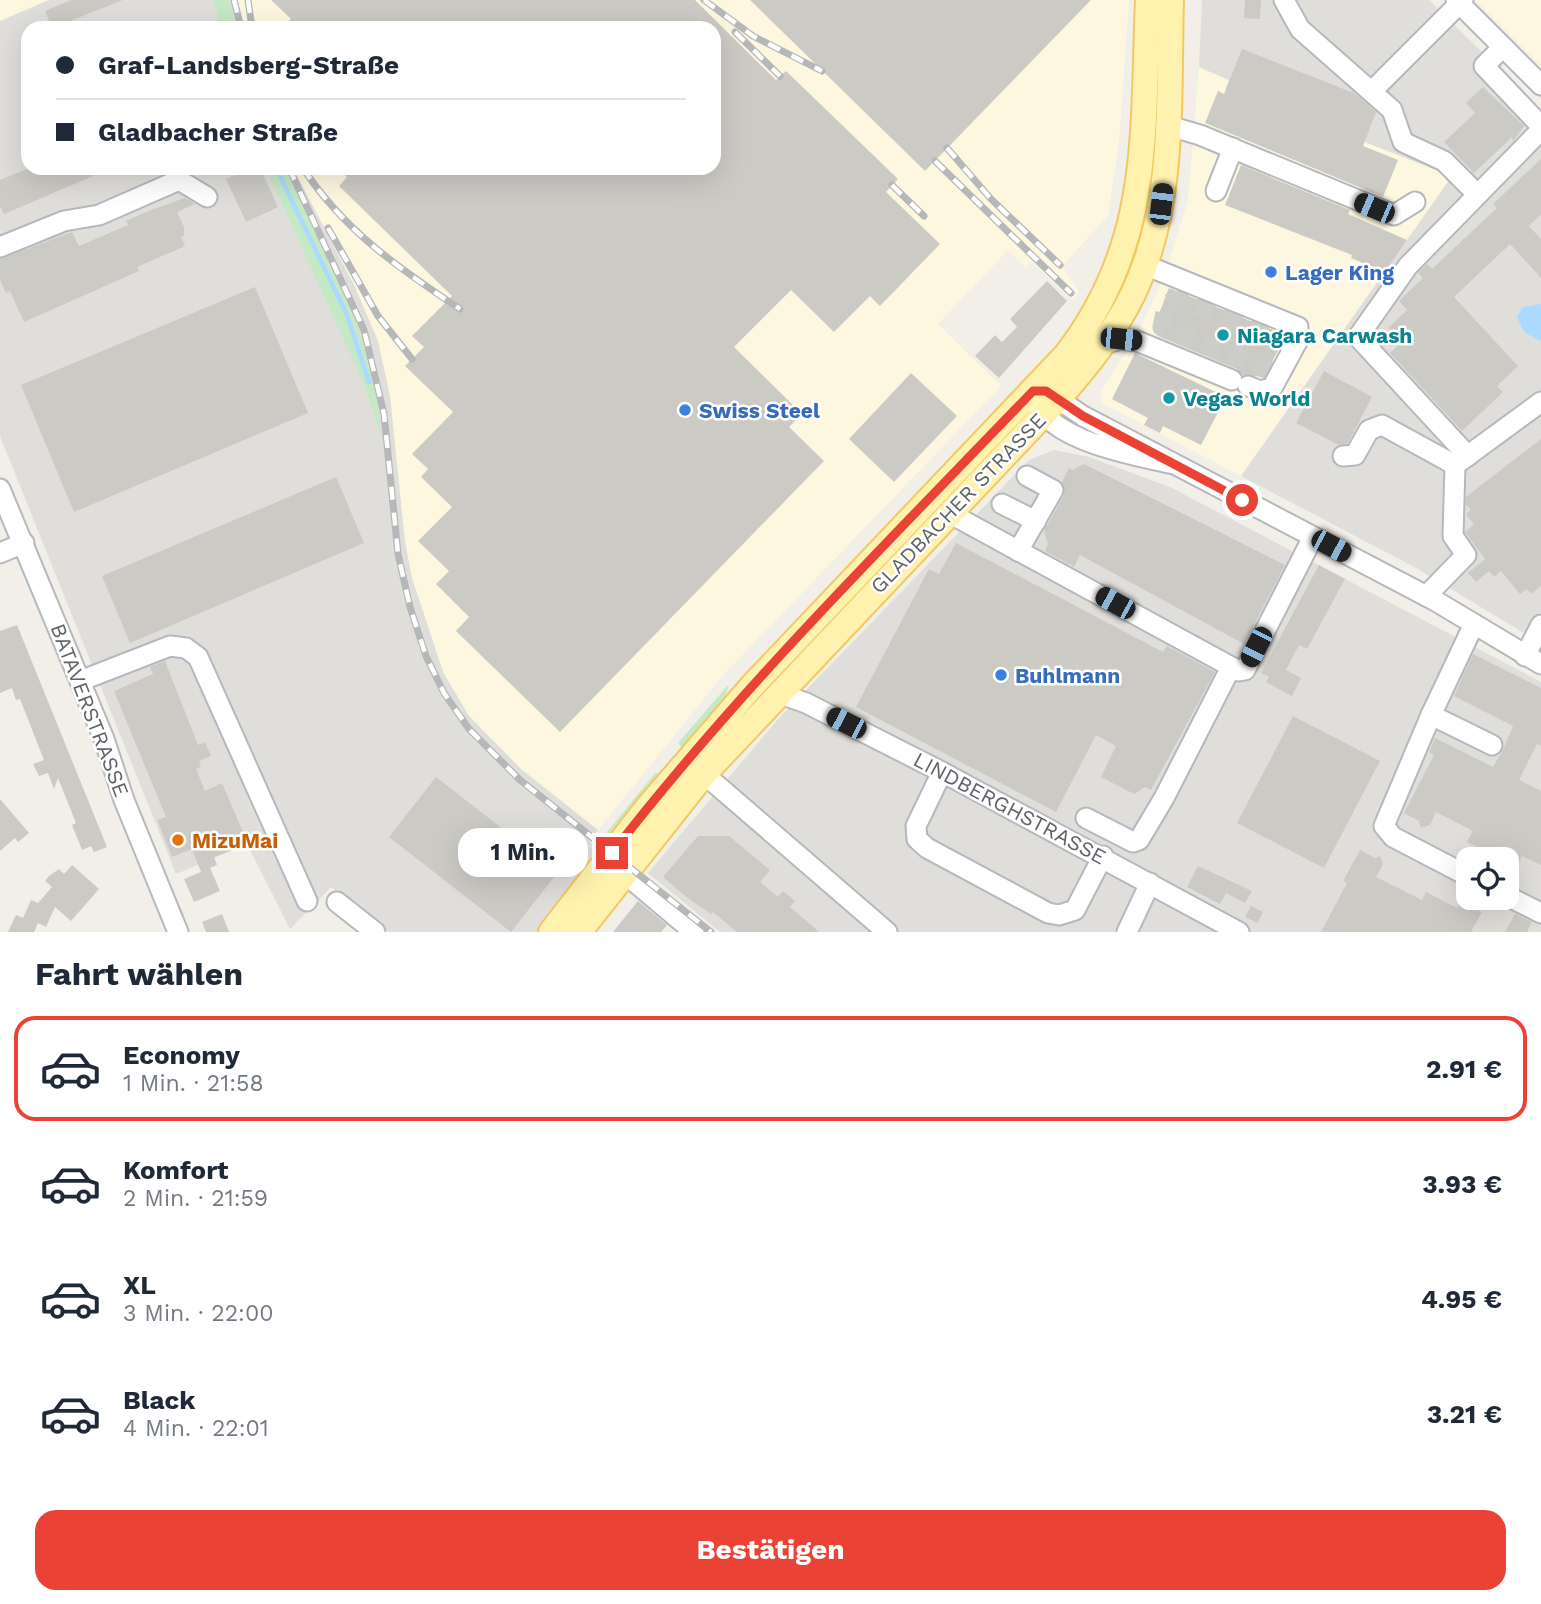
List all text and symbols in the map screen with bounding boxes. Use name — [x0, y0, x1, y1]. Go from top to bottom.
text: Graf-Landsberg-Straße — [98, 50, 399, 80]
text: Gladbacher Straße — [98, 117, 338, 147]
car — [1149, 182, 1174, 226]
car — [1351, 190, 1398, 226]
place label: Lager King — [1285, 260, 1394, 285]
marker: Lager King — [1263, 264, 1279, 280]
place label: Niagara Carwash — [1237, 323, 1412, 348]
car — [1100, 326, 1143, 352]
marker: Niagara Carwash — [1215, 327, 1231, 343]
place label: Vegas World — [1183, 386, 1311, 411]
marker: Vegas World — [1161, 390, 1177, 406]
place label: Swiss Steel — [699, 398, 820, 423]
marker: Swiss Steel — [677, 402, 693, 418]
street label: GLADBACHER STRASSE — [865, 407, 1051, 599]
route start — [1226, 484, 1258, 516]
car — [1308, 527, 1355, 565]
car — [1092, 584, 1139, 622]
street label: BATAVERSTRASSE — [45, 620, 135, 800]
car — [1238, 624, 1275, 670]
place label: Buhlmann — [1015, 663, 1120, 688]
marker: Buhlmann — [993, 667, 1009, 683]
car — [823, 704, 870, 742]
street label: LINDBERGHSTRASSE — [909, 747, 1111, 869]
place label: MizuMai — [192, 828, 278, 853]
callout: 1 Min. — [458, 828, 588, 878]
marker: MizuMai — [170, 832, 186, 848]
route end — [596, 837, 628, 869]
text: 1 Min. — [490, 839, 556, 866]
map controls — [1456, 847, 1519, 910]
button: locate — [1456, 847, 1519, 910]
text: Fahrt wählen — [35, 955, 243, 993]
icon: car — [39, 1037, 102, 1100]
text: Economy — [123, 1040, 240, 1070]
text: 2.91 € — [1426, 1054, 1502, 1084]
text: 1 Min. · 21:58 — [123, 1070, 264, 1097]
icon: car — [39, 1152, 102, 1215]
text: Komfort — [123, 1155, 228, 1185]
text: 3.93 € — [1422, 1169, 1502, 1199]
text: 2 Min. · 21:59 — [123, 1185, 268, 1212]
icon: car — [39, 1267, 102, 1330]
text: XL — [123, 1270, 156, 1300]
text: 4.95 € — [1421, 1284, 1502, 1314]
text: 3 Min. · 22:00 — [123, 1300, 274, 1327]
icon: car — [39, 1382, 102, 1445]
text: Black — [123, 1385, 195, 1415]
text: 3.21 € — [1427, 1399, 1502, 1429]
text: 4 Min. · 22:01 — [123, 1415, 269, 1442]
button: Bestätigen — [35, 1510, 1506, 1590]

